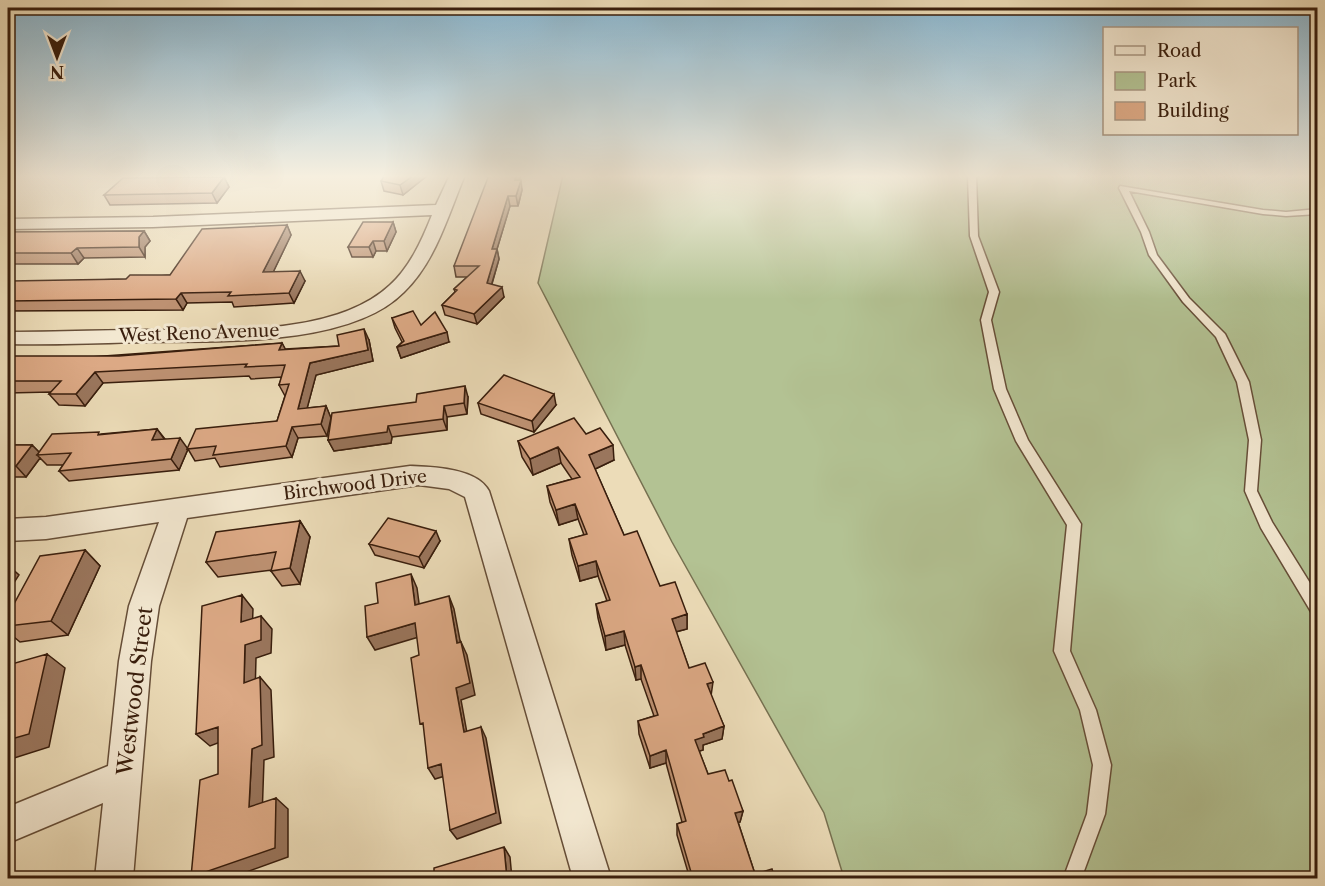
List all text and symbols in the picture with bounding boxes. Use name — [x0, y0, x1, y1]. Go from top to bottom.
north arrow — [27, 27, 87, 87]
legend — [1103, 27, 1298, 135]
text: Road — [1157, 40, 1202, 62]
text: N — [50, 62, 64, 82]
text: Park — [1157, 70, 1198, 92]
text: Building — [1157, 100, 1229, 122]
street label: West Reno Avenue — [117, 319, 280, 347]
street label: Birchwood Drive — [282, 465, 428, 505]
street label: Westwood Street — [112, 605, 157, 778]

